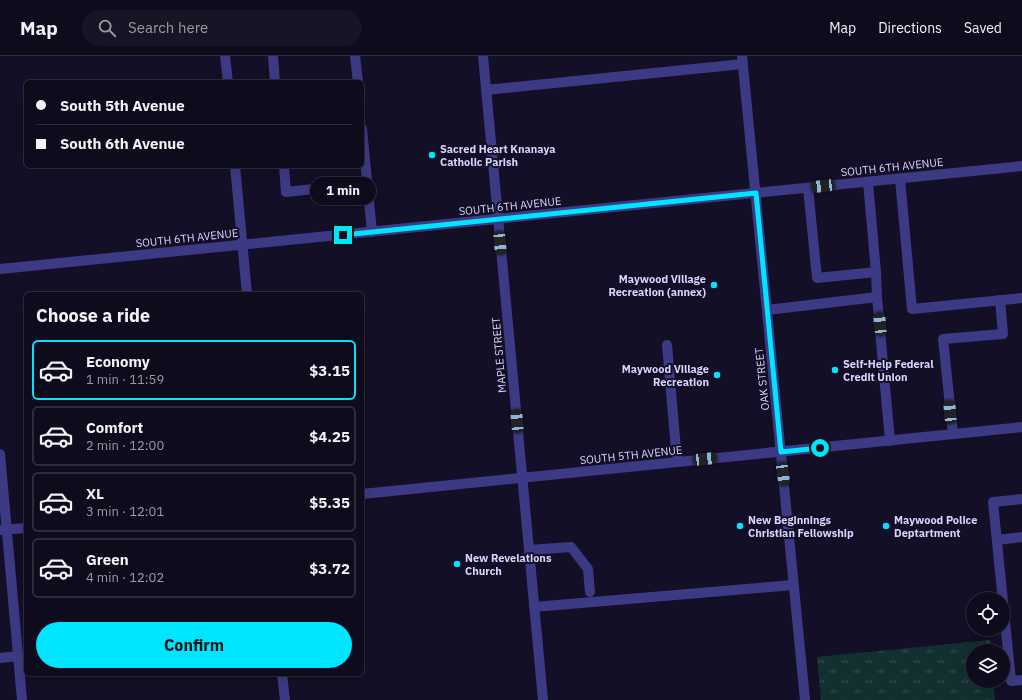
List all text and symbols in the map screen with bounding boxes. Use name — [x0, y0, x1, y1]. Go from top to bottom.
search box — [82, 10, 362, 46]
text: Map — [20, 16, 58, 40]
icon: search — [96, 17, 118, 39]
text: Search here — [128, 18, 208, 37]
text: Map — [829, 19, 856, 37]
text: Directions — [878, 19, 942, 37]
text: Saved — [964, 19, 1002, 37]
text: South 5th Avenue — [60, 96, 185, 115]
text: South 6th Avenue — [60, 134, 185, 153]
place label: Sacred Heart Knanaya Catholic Parish — [440, 142, 555, 169]
marker: Sacred Heart Knanaya Catholic Parish — [427, 150, 437, 160]
street label: SOUTH 6TH AVENUE — [840, 155, 944, 179]
callout: 1 min — [310, 177, 376, 205]
car — [810, 179, 836, 193]
text: 1 min — [326, 182, 360, 199]
street label: SOUTH 6TH AVENUE — [458, 194, 562, 218]
street label: SOUTH 6TH AVENUE — [135, 226, 239, 250]
route end — [334, 226, 352, 244]
car — [493, 231, 507, 255]
place label: Maywood Village Recreation (annex) — [608, 272, 706, 299]
marker: Maywood Village Recreation (annex) — [709, 280, 719, 290]
text: Choose a ride — [36, 304, 150, 327]
car — [873, 311, 887, 337]
street label: MAPLE STREET — [489, 316, 509, 393]
street label: OAK STREET — [752, 346, 772, 411]
icon: car — [38, 352, 74, 388]
text: Economy — [86, 352, 150, 371]
place label: Self-Help Federal Credit Union — [843, 357, 934, 384]
text: $3.15 — [309, 361, 350, 380]
place label: Maywood Village Recreation — [622, 362, 709, 389]
marker: Self-Help Federal Credit Union — [830, 365, 840, 375]
marker: Maywood Village Recreation — [712, 370, 722, 380]
text: 1 min · 11:59 — [86, 371, 164, 388]
car — [943, 400, 957, 424]
car — [510, 409, 524, 433]
icon: car — [38, 418, 74, 454]
text: Comfort — [86, 418, 143, 437]
text: $4.25 — [309, 427, 350, 446]
text: 2 min · 12:00 — [86, 437, 164, 454]
route start — [811, 439, 829, 457]
street label: SOUTH 5TH AVENUE — [579, 443, 683, 467]
car — [692, 452, 718, 466]
car — [775, 461, 791, 487]
icon: car — [38, 484, 74, 520]
text: XL — [86, 484, 104, 503]
text: $5.35 — [309, 493, 350, 512]
text: 3 min · 12:01 — [86, 503, 164, 520]
place label: New Beginnings Christian Fellowship — [748, 513, 854, 540]
place label: Maywood Police Deptartment — [894, 513, 977, 540]
marker: New Beginnings Christian Fellowship — [735, 521, 745, 531]
marker: Maywood Police Deptartment — [881, 521, 891, 531]
icon: car — [38, 550, 74, 586]
text: Green — [86, 550, 129, 569]
place label: New Revelations Church — [465, 551, 552, 578]
text: $3.72 — [309, 559, 350, 578]
marker: New Revelations Church — [452, 559, 462, 569]
text: 4 min · 12:02 — [86, 569, 164, 586]
map controls — [966, 592, 1010, 688]
button: locate — [966, 592, 1010, 636]
button: Confirm — [36, 622, 352, 668]
button: layers — [966, 644, 1010, 688]

